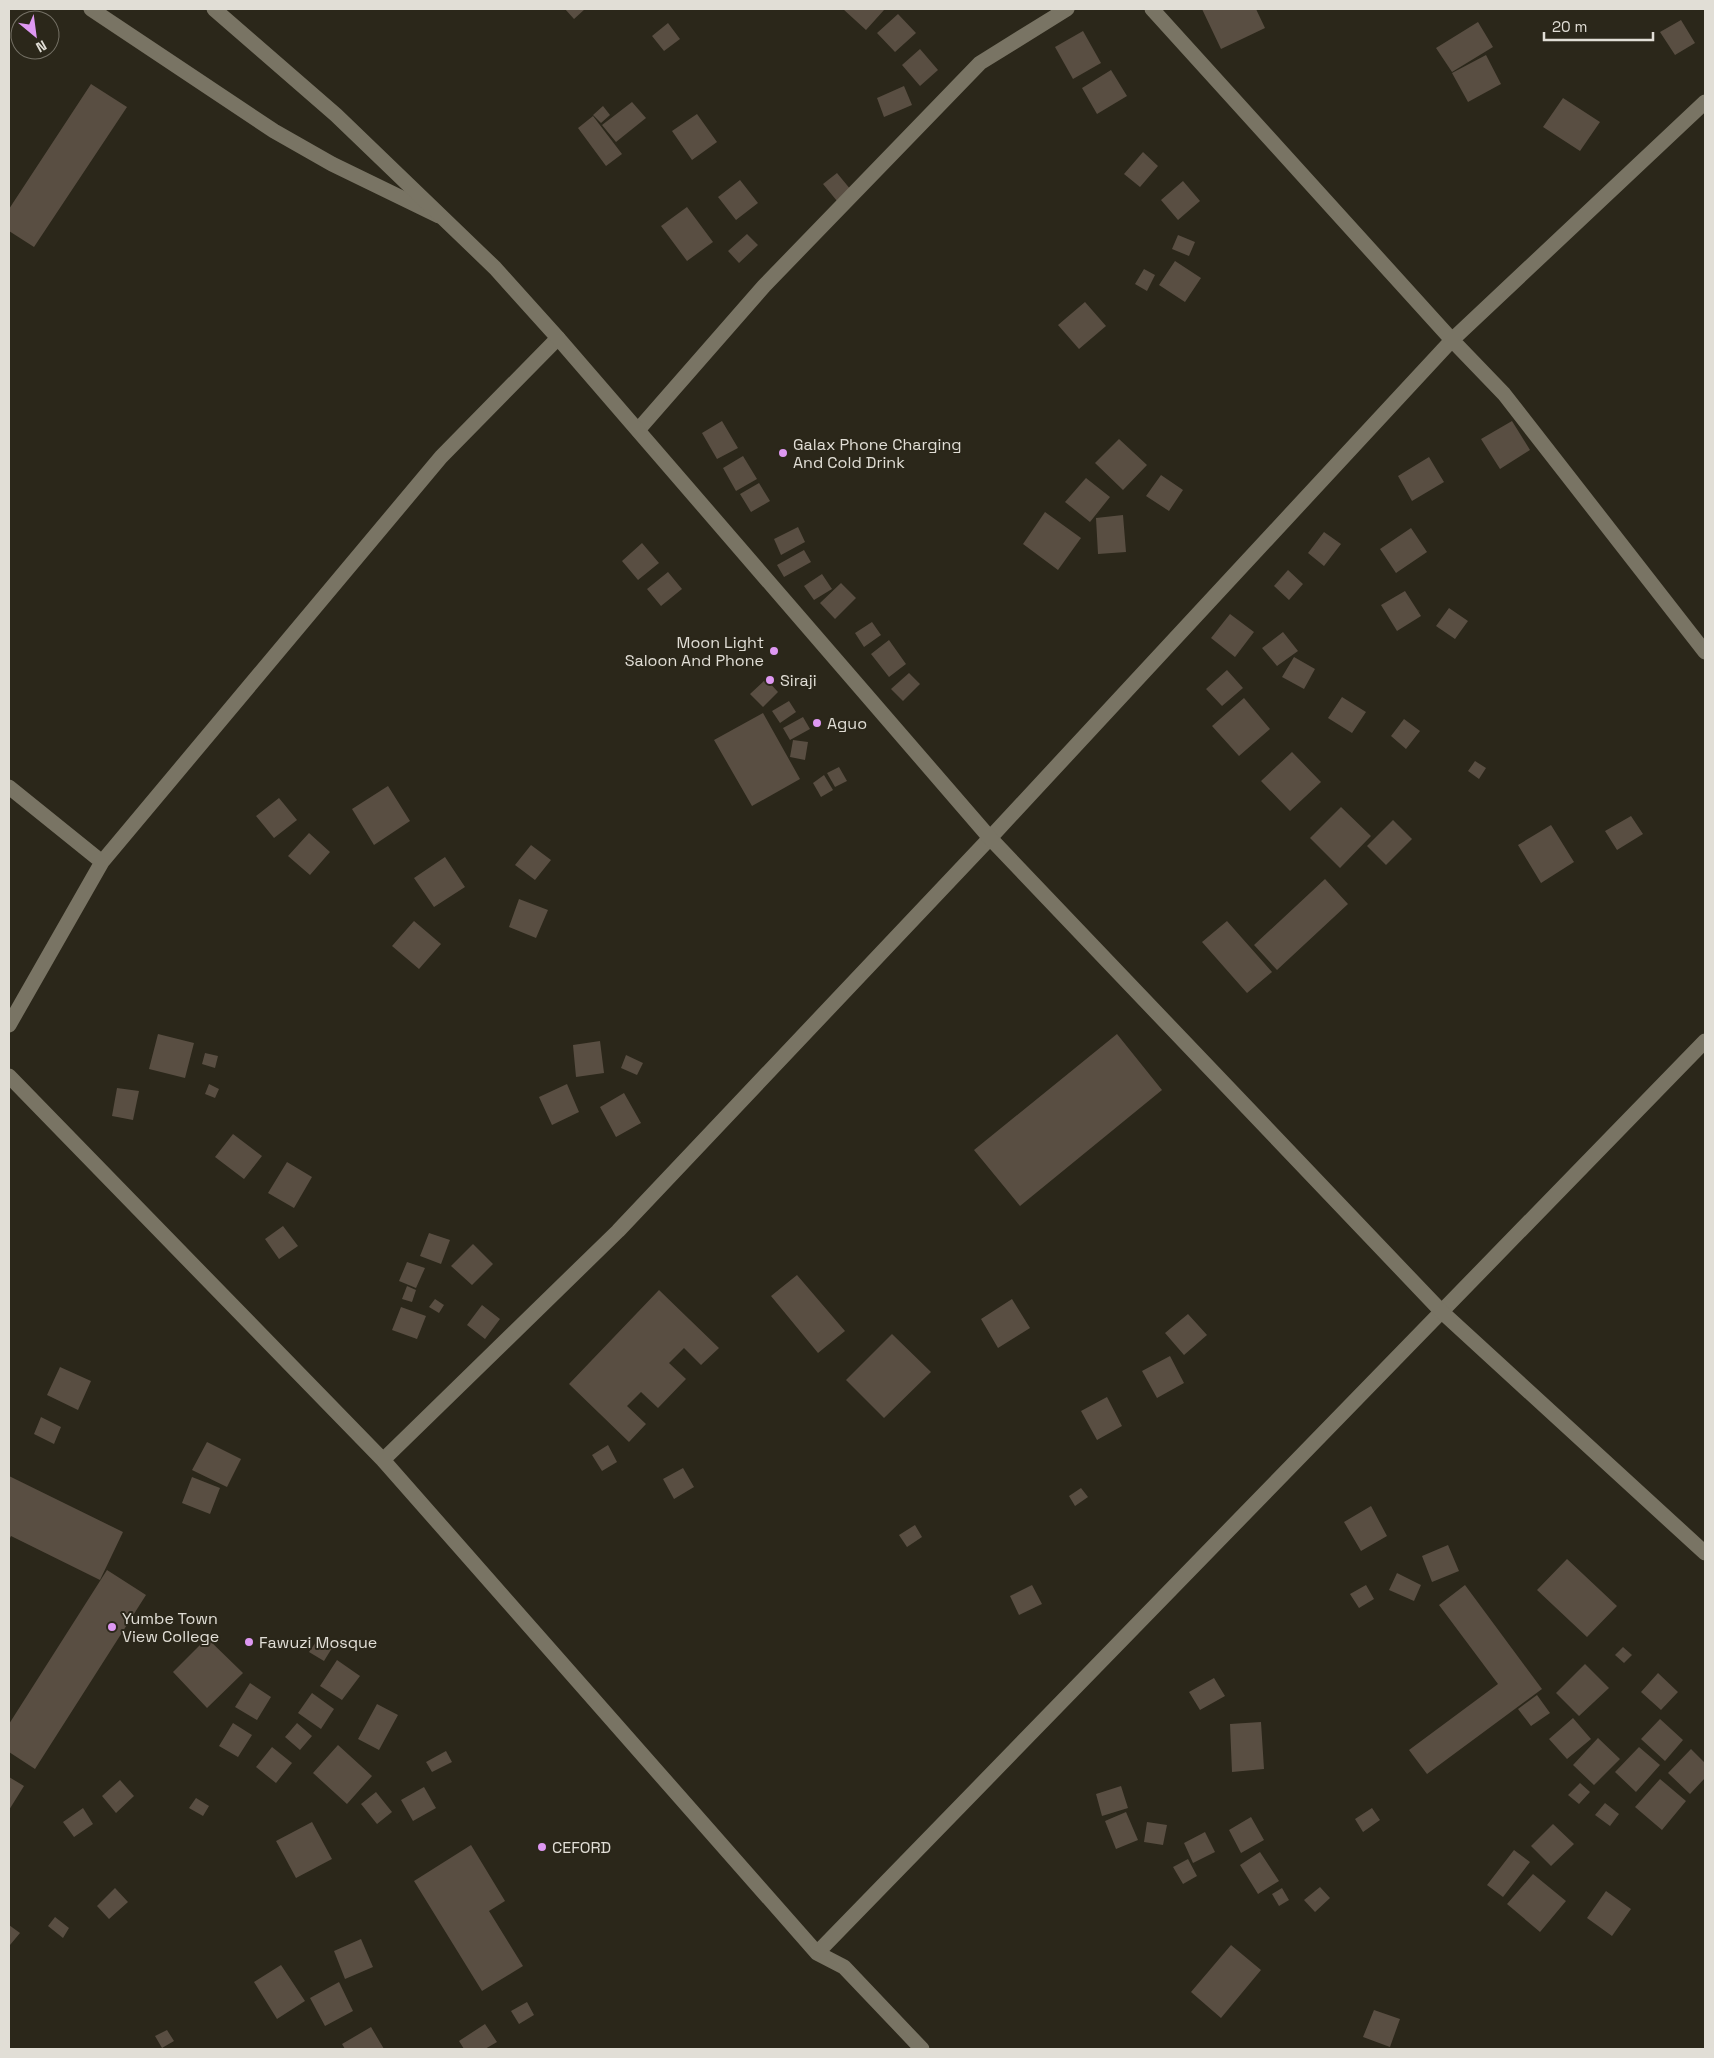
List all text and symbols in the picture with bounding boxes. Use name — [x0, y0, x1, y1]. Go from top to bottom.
north arrow — [10, 10, 60, 60]
scale bar — [1544, 10, 1653, 42]
text: 20 m — [1552, 17, 1587, 36]
text: N — [33, 36, 50, 57]
place label: Galax Phone Charging And Cold Drink — [793, 434, 961, 473]
marker: Galax Phone Charging And Cold Drink — [777, 447, 789, 459]
place label: Moon Light Saloon And Phone — [625, 632, 764, 671]
marker: Moon Light Saloon And Phone — [768, 645, 780, 657]
place label: Siraji — [780, 670, 817, 691]
marker: Siraji — [764, 674, 776, 686]
place label: Aguo — [827, 713, 867, 734]
marker: Aguo — [811, 717, 823, 729]
place label: Yumbe Town View College — [122, 1608, 219, 1647]
marker: Yumbe Town View College — [106, 1621, 118, 1633]
place label: Fawuzi Mosque — [259, 1632, 377, 1653]
marker: Fawuzi Mosque — [243, 1636, 255, 1648]
place label: CEFORD — [552, 1837, 611, 1858]
marker: CEFORD — [536, 1841, 548, 1853]

